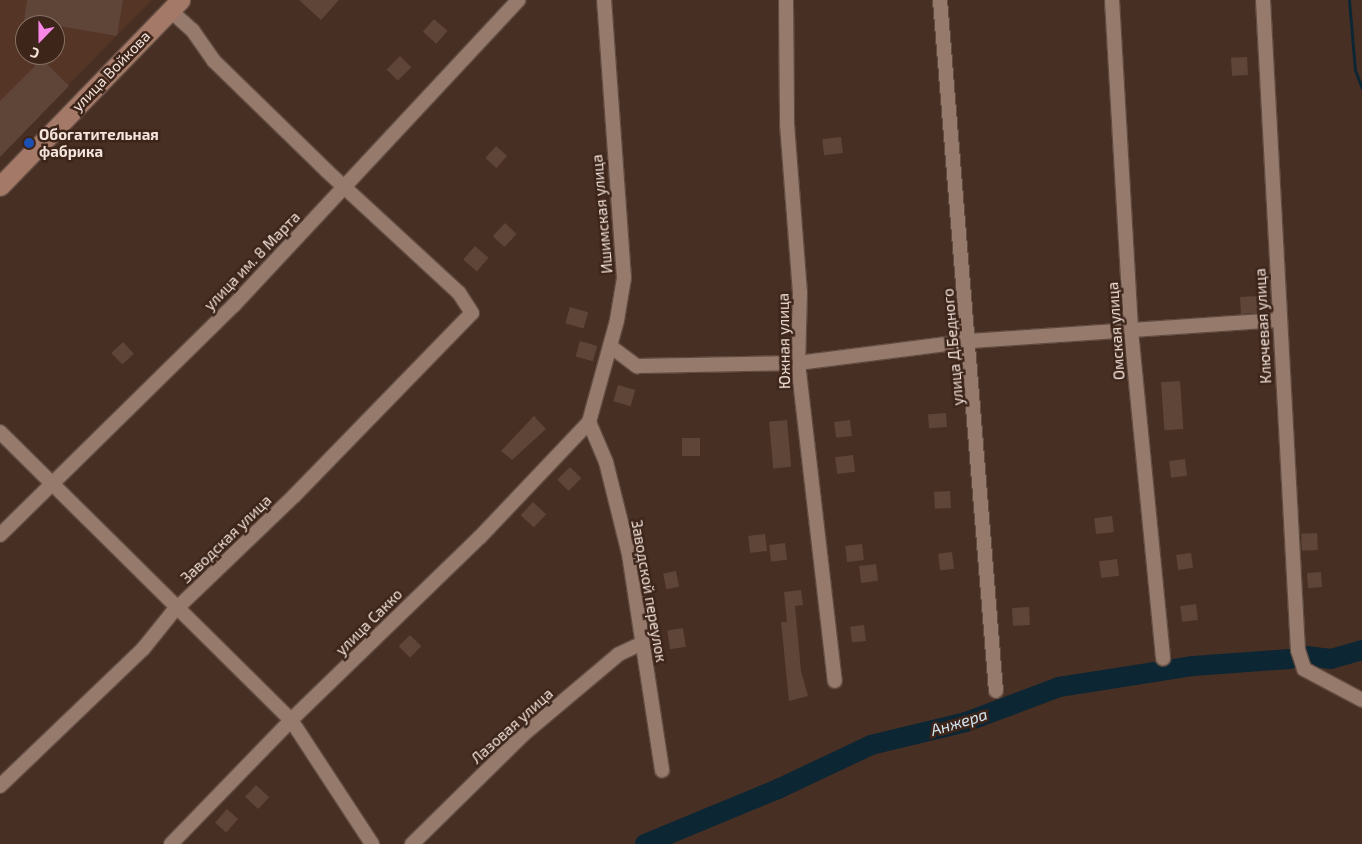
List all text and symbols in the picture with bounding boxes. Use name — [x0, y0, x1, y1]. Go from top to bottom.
north arrow — [15, 15, 65, 65]
street label: улица Войкова — [68, 27, 154, 115]
text: С — [28, 44, 42, 63]
place label: Обогатительная фабрика — [39, 125, 159, 160]
marker: Обогатительная фабрика — [23, 137, 35, 149]
street label: Ишимская улица — [588, 154, 616, 274]
street label: улица им. 8 Марта — [200, 208, 304, 314]
street label: Ключевая улица — [1251, 268, 1275, 384]
street label: Омская улица — [1104, 281, 1128, 381]
street label: улица Д.Бедного — [939, 288, 967, 406]
street label: Южная улица — [774, 293, 794, 389]
street label: Заводская улица — [177, 491, 275, 587]
street label: Заводской переулок — [628, 519, 670, 663]
street label: улица Сакко — [332, 585, 406, 659]
street label: Лазовая улица — [467, 685, 557, 767]
water label: Анжера — [928, 704, 990, 740]

